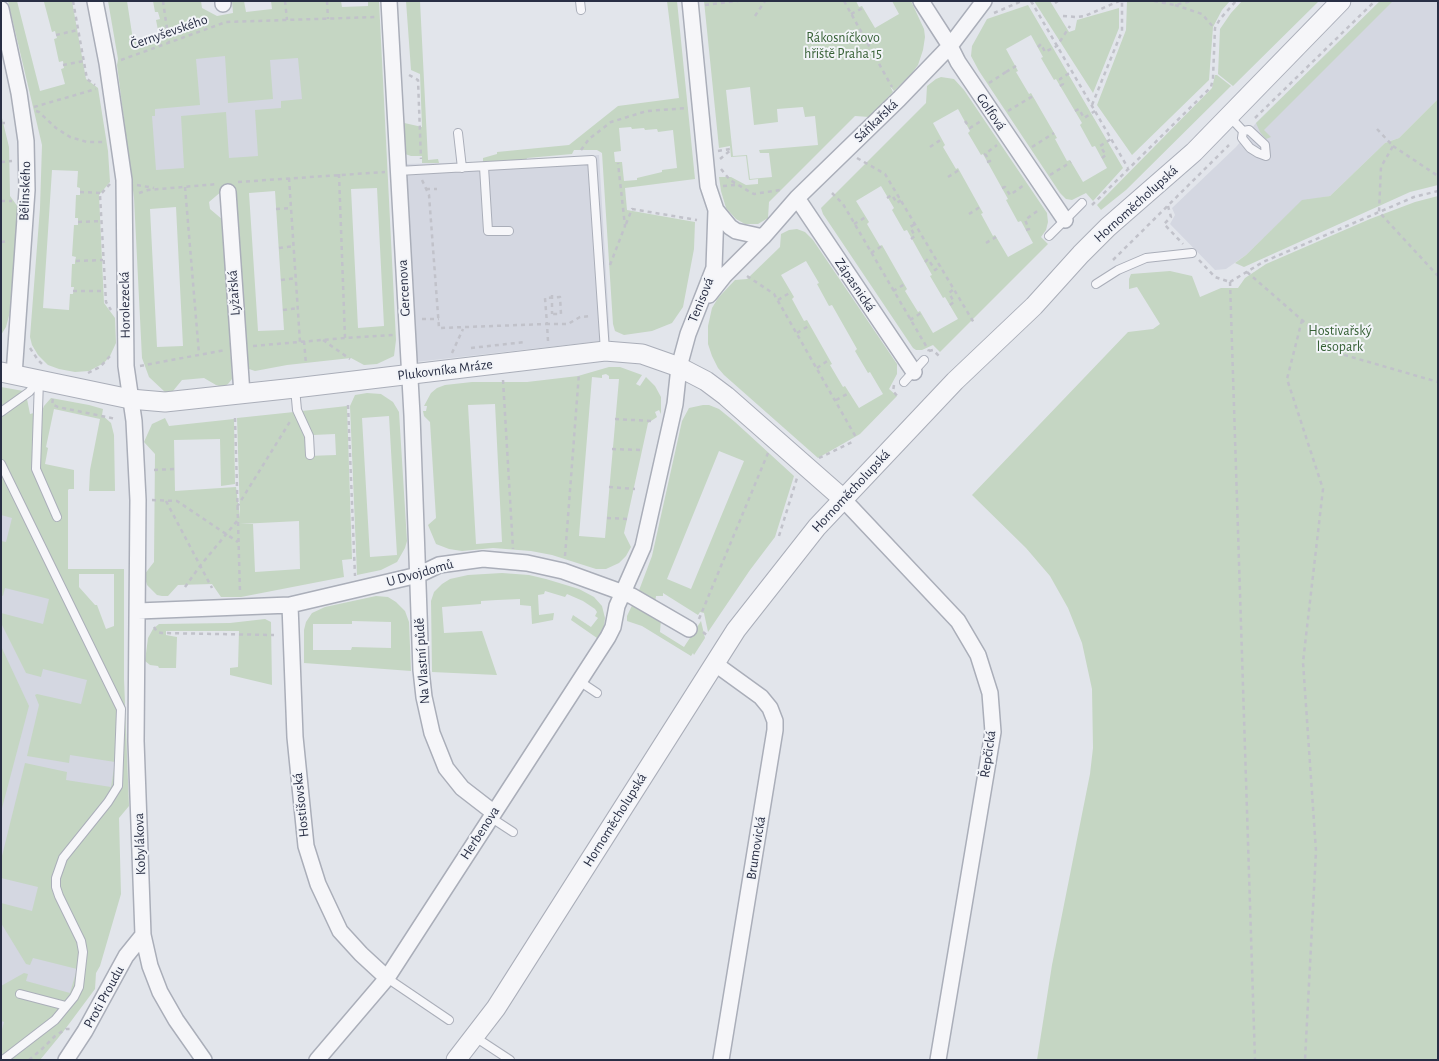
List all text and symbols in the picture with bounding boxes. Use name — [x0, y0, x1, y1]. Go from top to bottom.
street label: Černyševského — [128, 11, 210, 53]
park label: Rákosníčkovo hřiště Praha 15 — [804, 30, 882, 62]
street label: Golfová — [972, 90, 1010, 134]
street label: Sáňkařská — [851, 96, 901, 146]
street label: Bělinského — [16, 161, 34, 221]
street label: Hornoměcholupská — [1091, 162, 1181, 246]
street label: Zápasnická — [831, 255, 879, 315]
street label: Gercenova — [394, 259, 414, 317]
street label: Lyžařská — [224, 270, 244, 316]
street label: Horolezecká — [116, 271, 134, 339]
street label: Tenisová — [684, 275, 718, 325]
park label: Hostivařský lesopark — [1308, 323, 1372, 356]
street label: Plukovníka Mráze — [396, 356, 494, 384]
street label: Hornoměcholupská — [808, 446, 894, 536]
street label: U Dvojdomů — [385, 555, 455, 591]
street label: Na Vlastní půdě — [411, 617, 433, 705]
street label: Řepčická — [976, 729, 1000, 779]
street label: Hornoměcholupská — [579, 770, 651, 870]
street label: Hostišovská — [289, 772, 313, 838]
street label: Herbenova — [457, 803, 503, 863]
street label: Kobylákova — [131, 813, 149, 875]
street label: Brumovická — [743, 815, 769, 881]
street label: Proti Proudu — [80, 963, 128, 1031]

